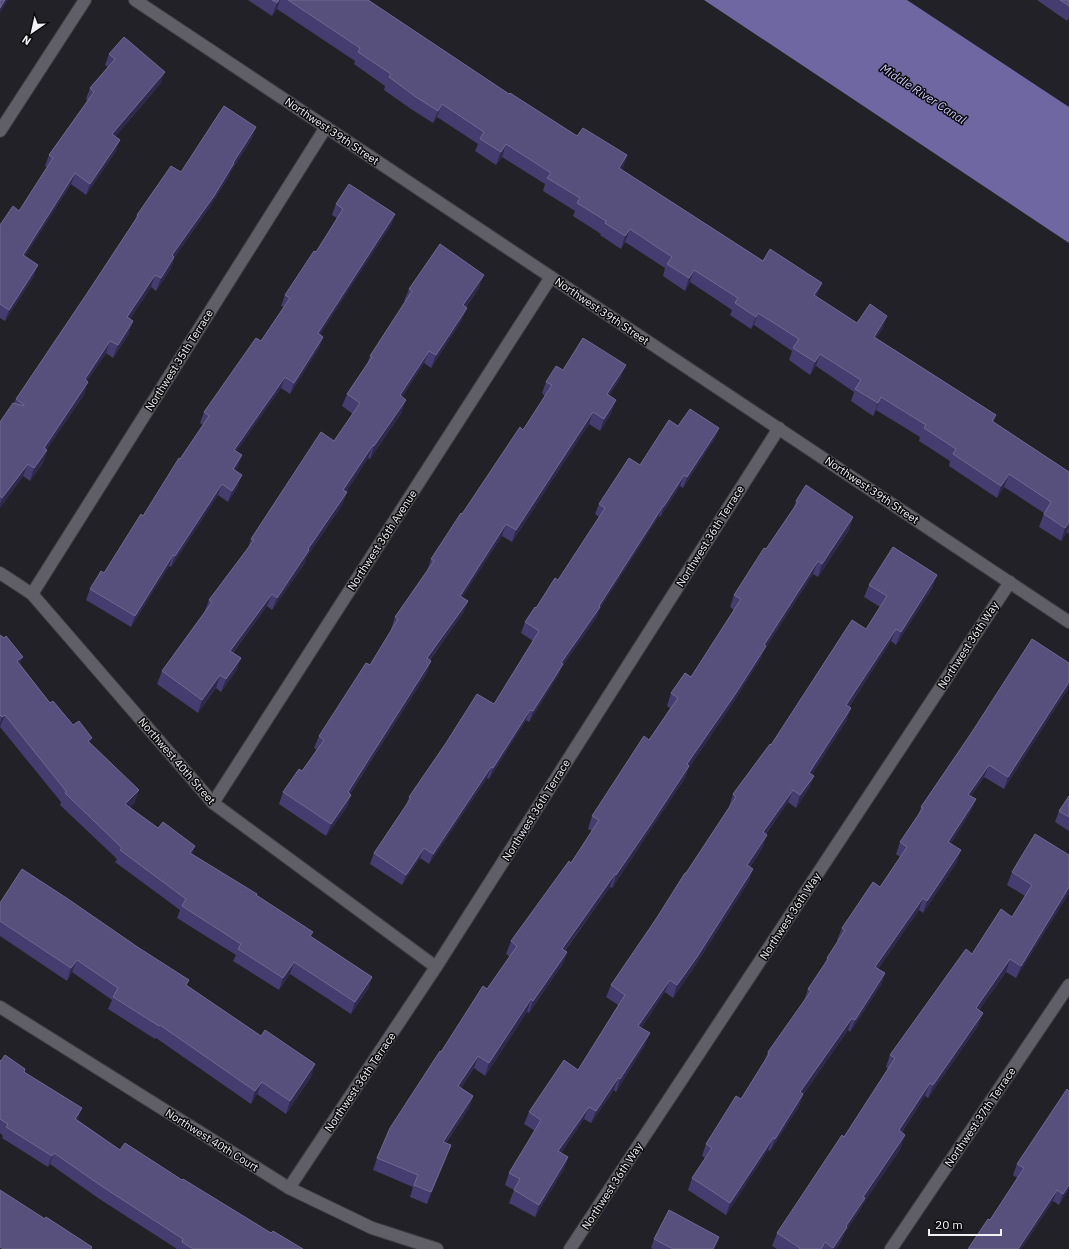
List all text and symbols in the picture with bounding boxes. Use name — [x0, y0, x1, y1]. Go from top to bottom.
north arrow — [12, 12, 52, 52]
text: N — [19, 32, 34, 48]
water label: Middle River Canal — [878, 60, 970, 127]
street label: Northwest 39th Street — [282, 94, 382, 168]
street label: Northwest 39th Street — [552, 274, 652, 348]
street label: Northwest 35th Terrace — [142, 307, 216, 413]
street label: Northwest 39th Street — [822, 453, 922, 527]
street label: Northwest 36th Terrace — [673, 483, 747, 589]
street label: Northwest 36th Avenue — [344, 487, 420, 593]
street label: Northwest 36th Way — [935, 598, 1002, 691]
street label: Northwest 40th Street — [136, 715, 219, 807]
street label: Northwest 36th Terrace — [499, 757, 573, 863]
street label: Northwest 36th Way — [757, 869, 824, 962]
street label: Northwest 36th Terrace — [321, 1030, 399, 1134]
street label: Northwest 37th Terrace — [941, 1065, 1019, 1169]
street label: Northwest 40th Court — [163, 1106, 261, 1174]
street label: Northwest 36th Way — [579, 1139, 646, 1232]
scale bar — [929, 1211, 1001, 1237]
text: 20 m — [935, 1217, 963, 1232]

